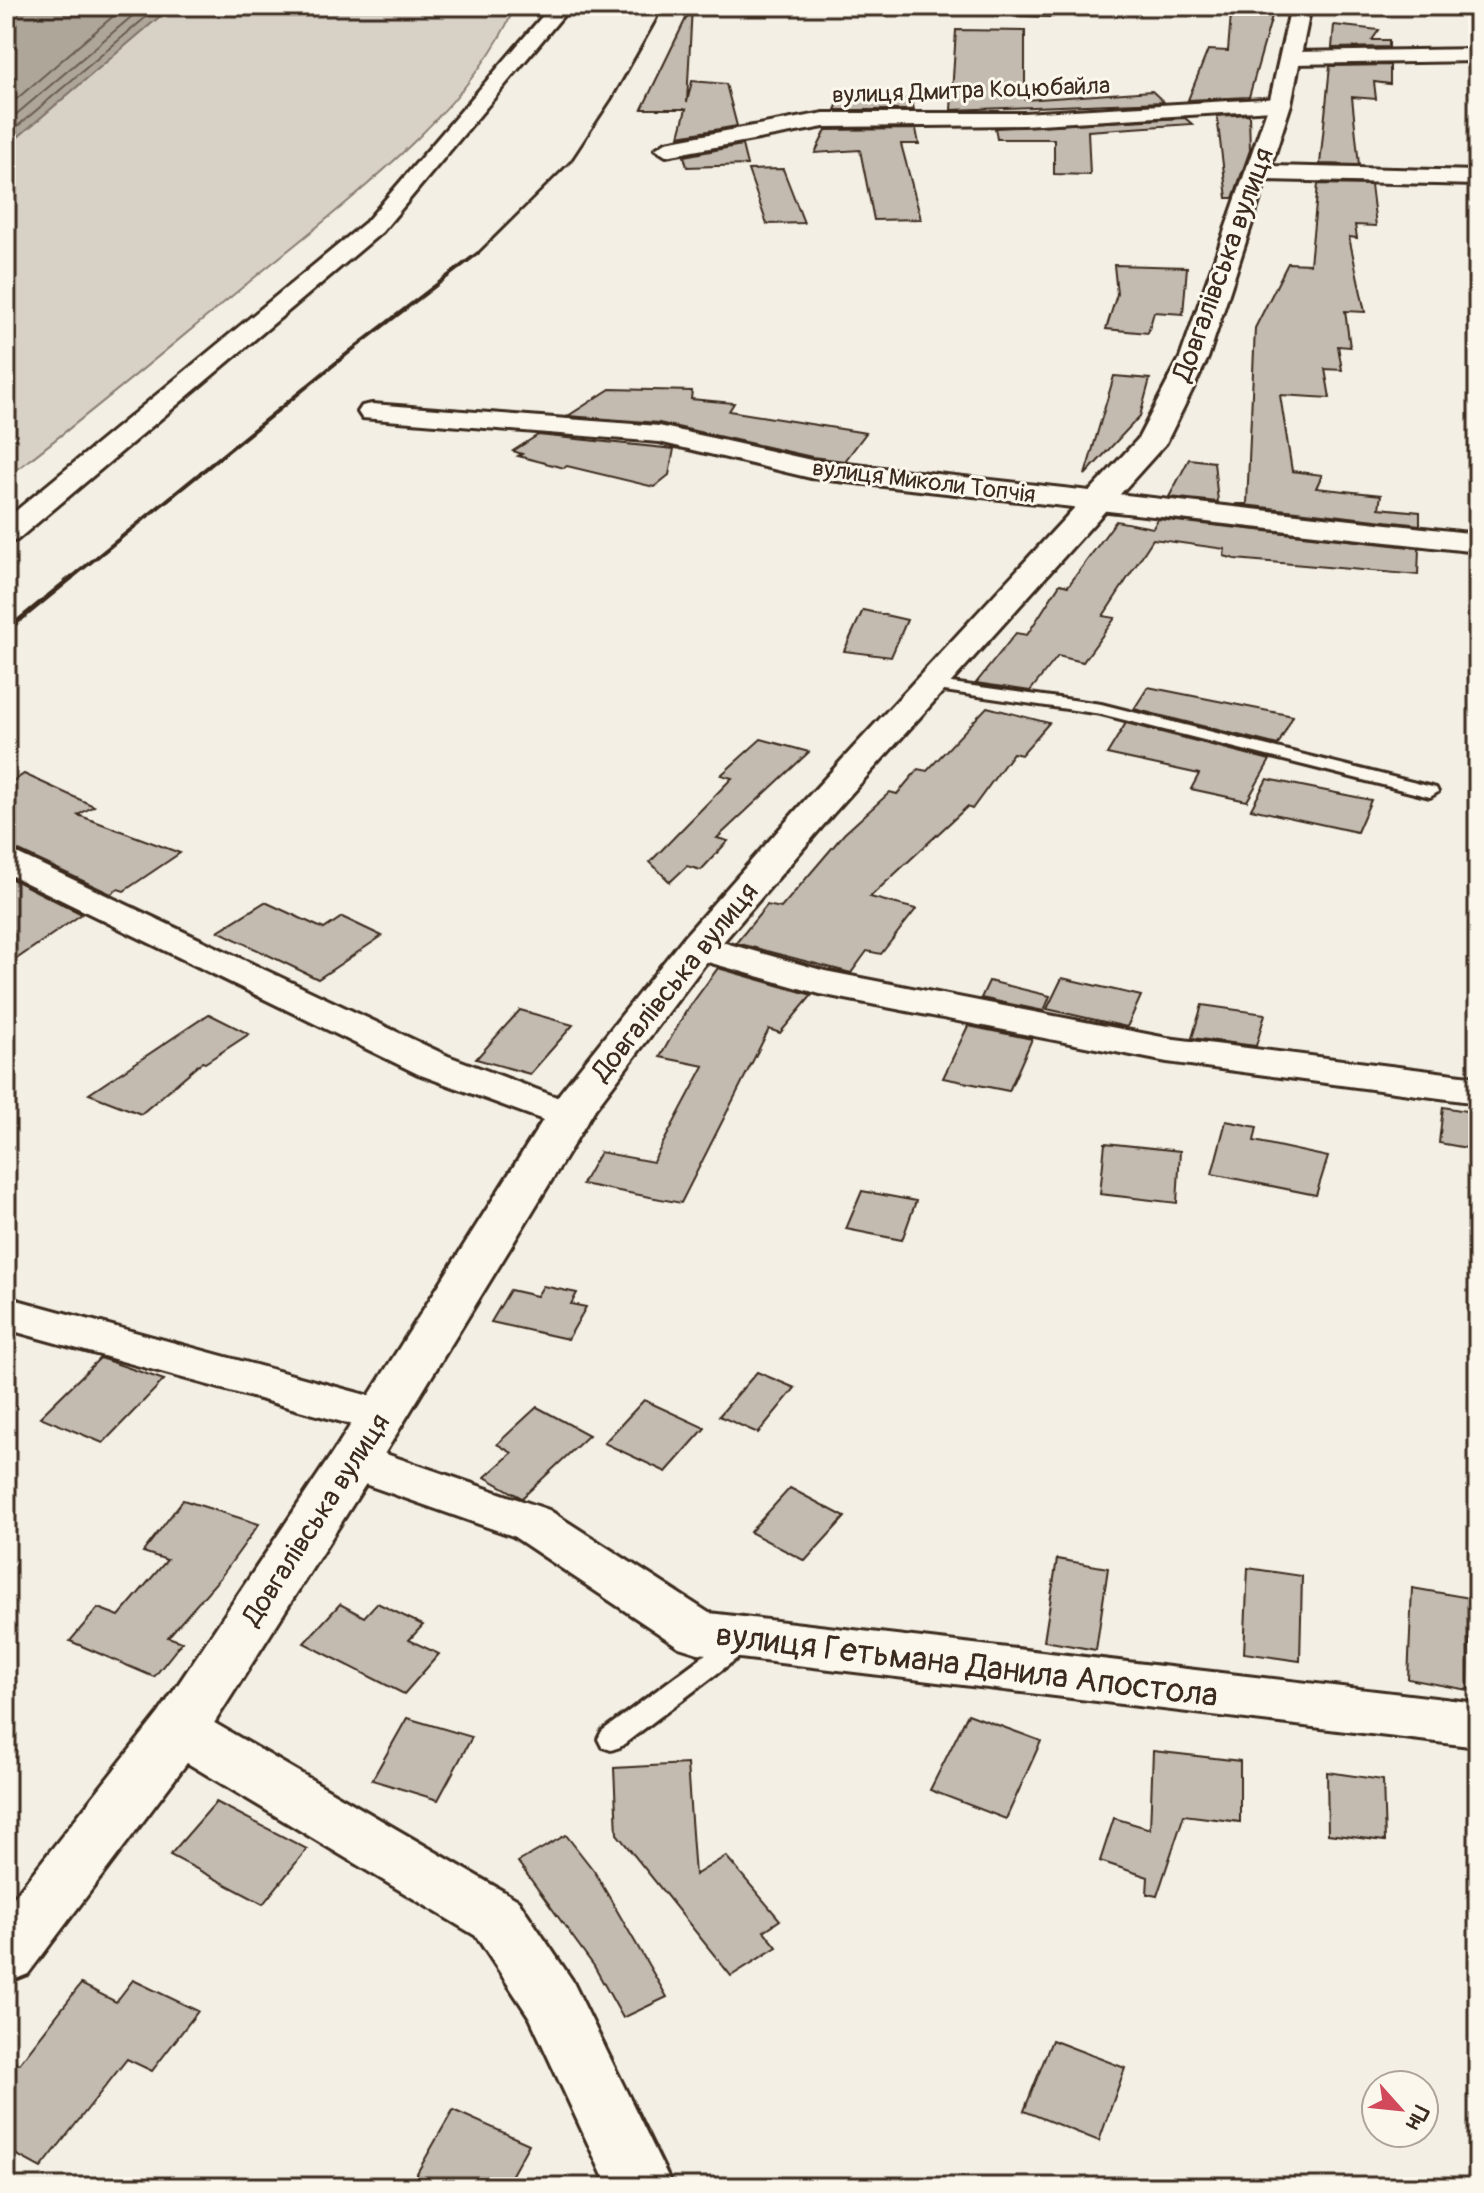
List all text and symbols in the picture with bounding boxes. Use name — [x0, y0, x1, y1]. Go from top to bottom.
street label: вулиця Дмитра Коцюбайла — [832, 71, 1111, 110]
street label: Довгалівська вулиця — [1165, 143, 1282, 387]
street label: вулиця Миколи Топчія — [811, 453, 1037, 510]
street label: Довгалівська вулиця — [584, 875, 766, 1089]
street label: Довгалівська вулиця — [234, 1407, 398, 1633]
street label: вулиця Гетьмана Данила Апостола — [713, 1613, 1220, 1718]
north arrow — [1360, 2069, 1440, 2149]
text: Пн — [1399, 2100, 1435, 2135]

